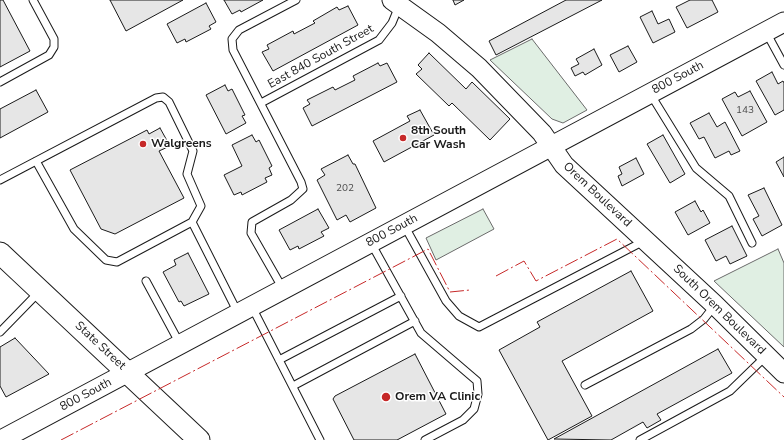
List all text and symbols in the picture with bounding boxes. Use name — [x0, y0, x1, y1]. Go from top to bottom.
street label: East 840 South Street — [266, 22, 376, 92]
street label: 800 South — [650, 58, 706, 98]
house number: 143 — [736, 105, 754, 117]
place label: 8th South Car Wash — [411, 124, 466, 152]
marker: 8th South Car Wash — [398, 133, 408, 143]
place label: Walgreens — [151, 137, 212, 151]
marker: Walgreens — [138, 139, 148, 149]
street label: Orem Boulevard — [560, 160, 634, 230]
house number: 202 — [336, 183, 354, 195]
street label: 800 South — [364, 211, 420, 251]
street label: South Orem Boulevard — [670, 262, 768, 358]
street label: State Street — [72, 319, 128, 373]
street label: 800 South — [58, 375, 114, 415]
place label: Orem VA Clinic — [395, 390, 480, 404]
marker: Orem VA Clinic — [380, 391, 392, 403]

